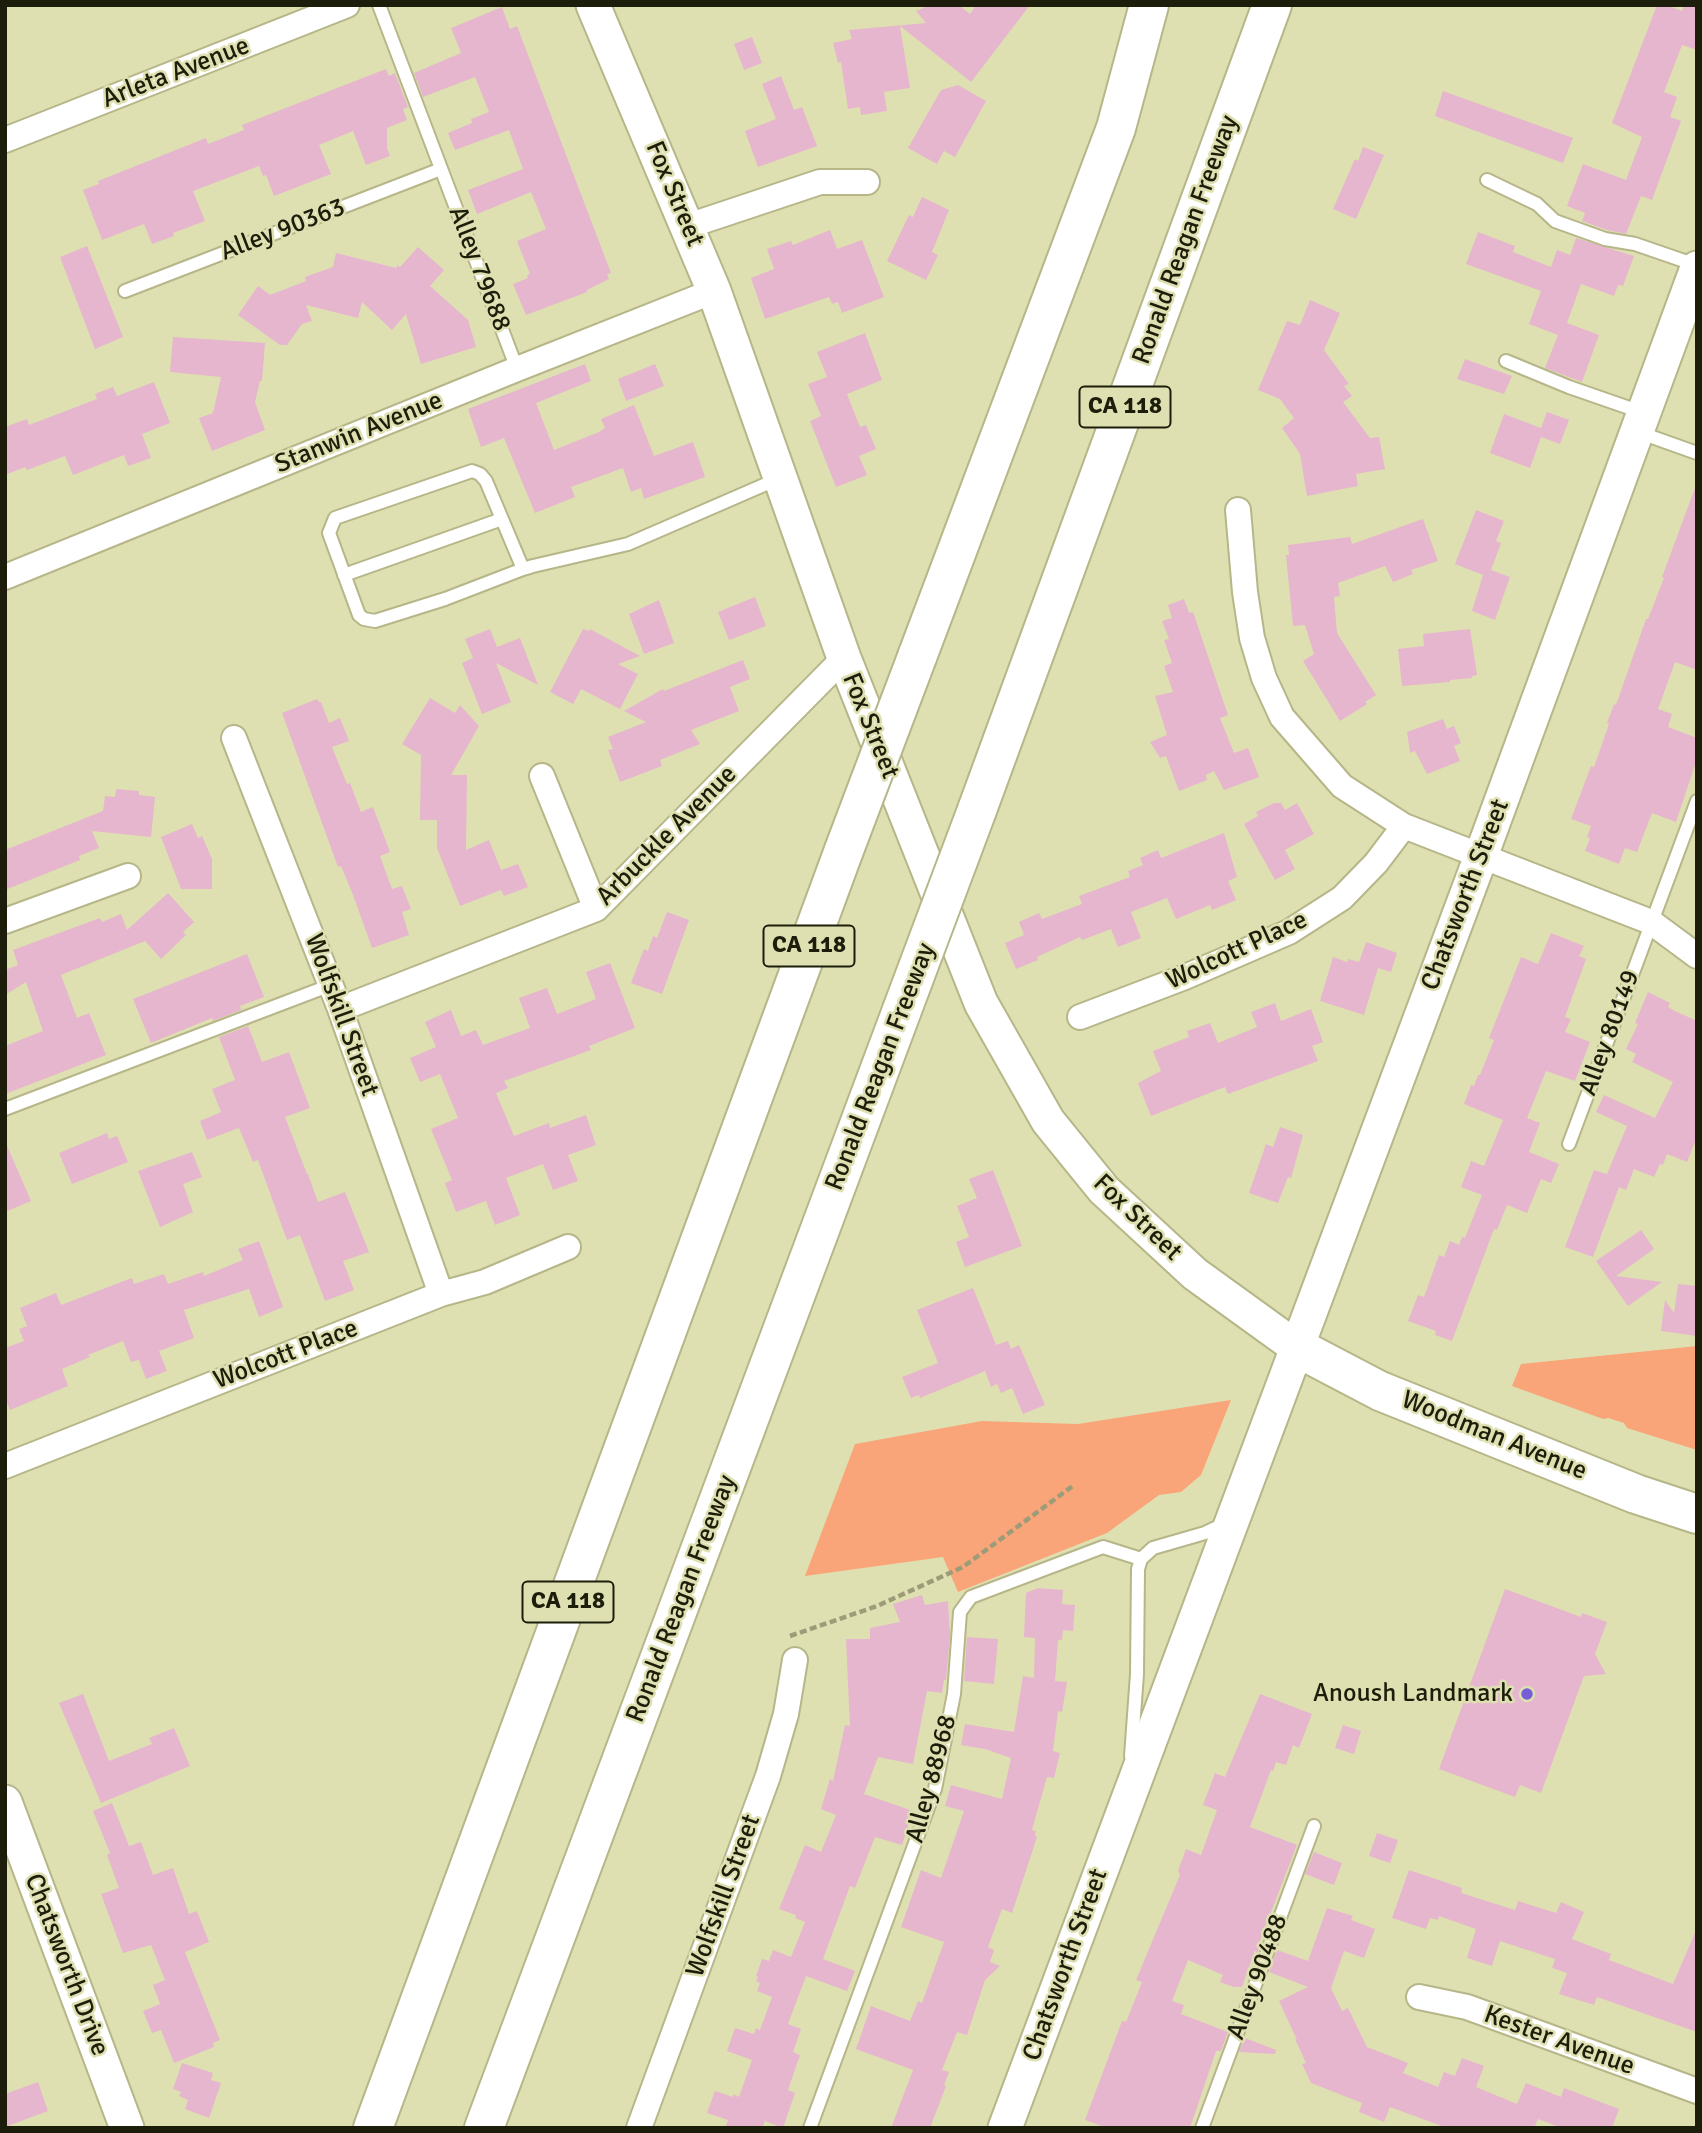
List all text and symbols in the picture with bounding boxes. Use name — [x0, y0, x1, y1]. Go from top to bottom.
street label: Arleta Avenue — [98, 31, 254, 115]
street label: Ronald Reagan Freeway — [1126, 111, 1246, 369]
street label: Fox Street — [638, 137, 710, 251]
street label: Alley 90363 — [216, 192, 350, 268]
street label: Alley 79688 — [441, 202, 517, 336]
street label: Stanwin Avenue — [271, 385, 447, 481]
road number: CA 118 — [1080, 386, 1170, 428]
street label: Fox Street — [835, 669, 905, 783]
street label: Arbuckle Avenue — [590, 759, 744, 913]
street label: Chatsworth Street — [1415, 795, 1517, 995]
street label: Wolcott Place — [1162, 905, 1312, 997]
road number: CA 118 — [764, 926, 854, 966]
street label: Wolfskill Street — [297, 930, 385, 1100]
street label: Ronald Reagan Freeway — [819, 939, 943, 1195]
street label: Alley 80149 — [1573, 966, 1647, 1100]
street label: Fox Street — [1086, 1168, 1188, 1268]
street label: Wolcott Place — [210, 1313, 362, 1397]
street label: Woodman Avenue — [1397, 1385, 1591, 1487]
street label: Ronald Reagan Freeway — [620, 1471, 744, 1727]
road number: CA 118 — [522, 1582, 614, 1622]
place label: Anoush Landmark — [1313, 1678, 1513, 1710]
marker: Anoush Landmark — [1519, 1686, 1535, 1702]
street label: Alley 88968 — [900, 1712, 964, 1846]
street label: Wolfskill Street — [680, 1811, 768, 1981]
street label: Chatsworth Street — [1017, 1865, 1115, 2065]
street label: Chatsworth Drive — [17, 1870, 115, 2060]
street label: Alley 90488 — [1221, 1910, 1295, 2044]
street label: Kester Avenue — [1479, 1999, 1639, 2083]

